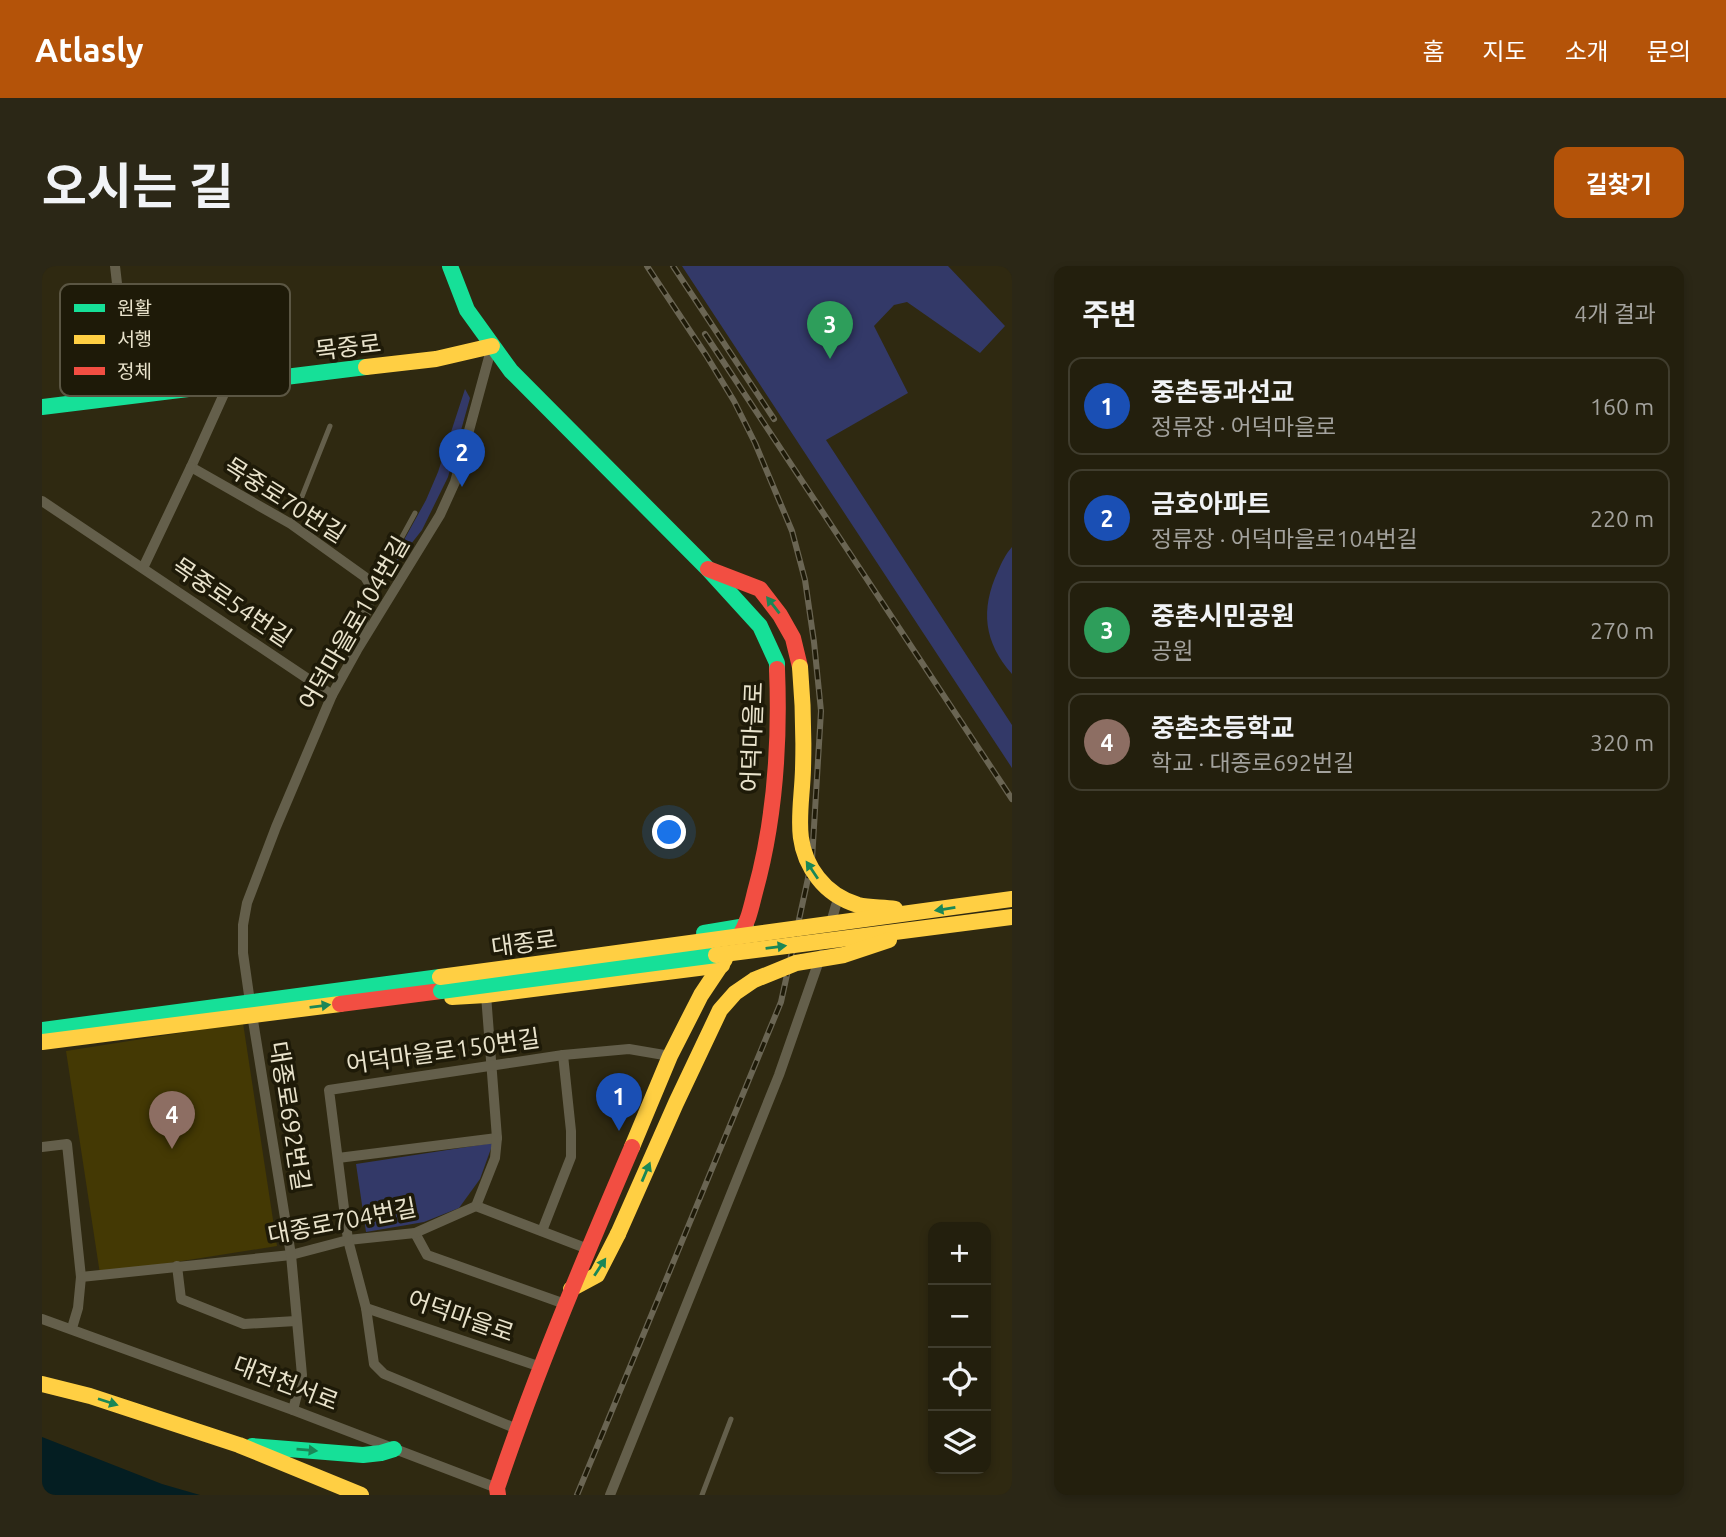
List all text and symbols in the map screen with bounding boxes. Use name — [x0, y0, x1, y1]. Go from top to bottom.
text: Atlasly — [35, 31, 144, 68]
text: 홈 — [1422, 38, 1444, 65]
text: 지도 — [1482, 38, 1527, 65]
text: 소개 — [1565, 38, 1609, 65]
text: 문의 — [1647, 38, 1691, 65]
button: 길찾기 — [1554, 147, 1684, 218]
text: 오시는 길 — [42, 158, 234, 213]
legend — [60, 284, 290, 396]
text: 원활 — [117, 297, 152, 319]
text: 주변 — [1082, 297, 1137, 331]
pin: 3 — [807, 301, 853, 359]
text: 4개 결과 — [1574, 301, 1656, 326]
text: 서행 — [117, 328, 152, 350]
street label: 목중로 — [313, 330, 383, 364]
text: 정체 — [117, 360, 152, 382]
text: 중촌동과선교 — [1151, 377, 1295, 406]
text: 1 — [1101, 394, 1113, 419]
text: 160 m — [1590, 394, 1654, 419]
text: 정류장 · 어덕마을로 — [1151, 414, 1336, 439]
pin: 2 — [439, 429, 485, 487]
street label: 목중로70번길 — [220, 452, 350, 548]
text: 금호아파트 — [1151, 489, 1271, 518]
text: 2 — [1101, 506, 1113, 531]
text: 220 m — [1590, 506, 1654, 531]
text: 정류장 · 어덕마을로104번길 — [1151, 526, 1418, 551]
street label: 어덕마을로104번길 — [294, 532, 414, 714]
street label: 목중로54번길 — [167, 552, 297, 652]
one-way arrow — [765, 597, 780, 615]
text: 중촌시민공원 — [1151, 601, 1295, 630]
text: 3 — [1101, 618, 1113, 643]
text: 270 m — [1590, 618, 1654, 643]
text: 공원 — [1151, 638, 1193, 663]
street label: 어덕마을로 — [737, 681, 767, 793]
text: 중촌초등학교 — [1151, 713, 1295, 742]
text: 4 — [1101, 730, 1113, 755]
text: 320 m — [1590, 730, 1654, 755]
text: 학교 · 대종로692번길 — [1151, 750, 1354, 775]
your location — [652, 815, 686, 849]
one-way arrow — [806, 860, 819, 880]
one-way arrow — [933, 904, 955, 915]
street label: 대종로 — [489, 925, 559, 961]
one-way arrow — [765, 942, 787, 953]
one-way arrow — [309, 1001, 331, 1012]
street label: 어덕마을로150번길 — [344, 1024, 542, 1078]
street label: 대종로692번길 — [265, 1039, 315, 1193]
pin: 1 — [596, 1073, 642, 1131]
pin: 4 — [149, 1091, 195, 1149]
one-way arrow — [641, 1161, 652, 1182]
street label: 대종로704번길 — [265, 1193, 419, 1249]
map controls — [928, 1222, 991, 1474]
button: + — [928, 1222, 991, 1285]
one-way arrow — [594, 1257, 607, 1277]
street label: 어덕마을로 — [404, 1285, 518, 1347]
button: − — [928, 1285, 991, 1348]
button: locate — [928, 1348, 991, 1411]
street label: 대전천서로 — [230, 1351, 342, 1415]
one-way arrow — [98, 1397, 119, 1408]
button: layers — [928, 1411, 991, 1474]
one-way arrow — [296, 1445, 318, 1456]

